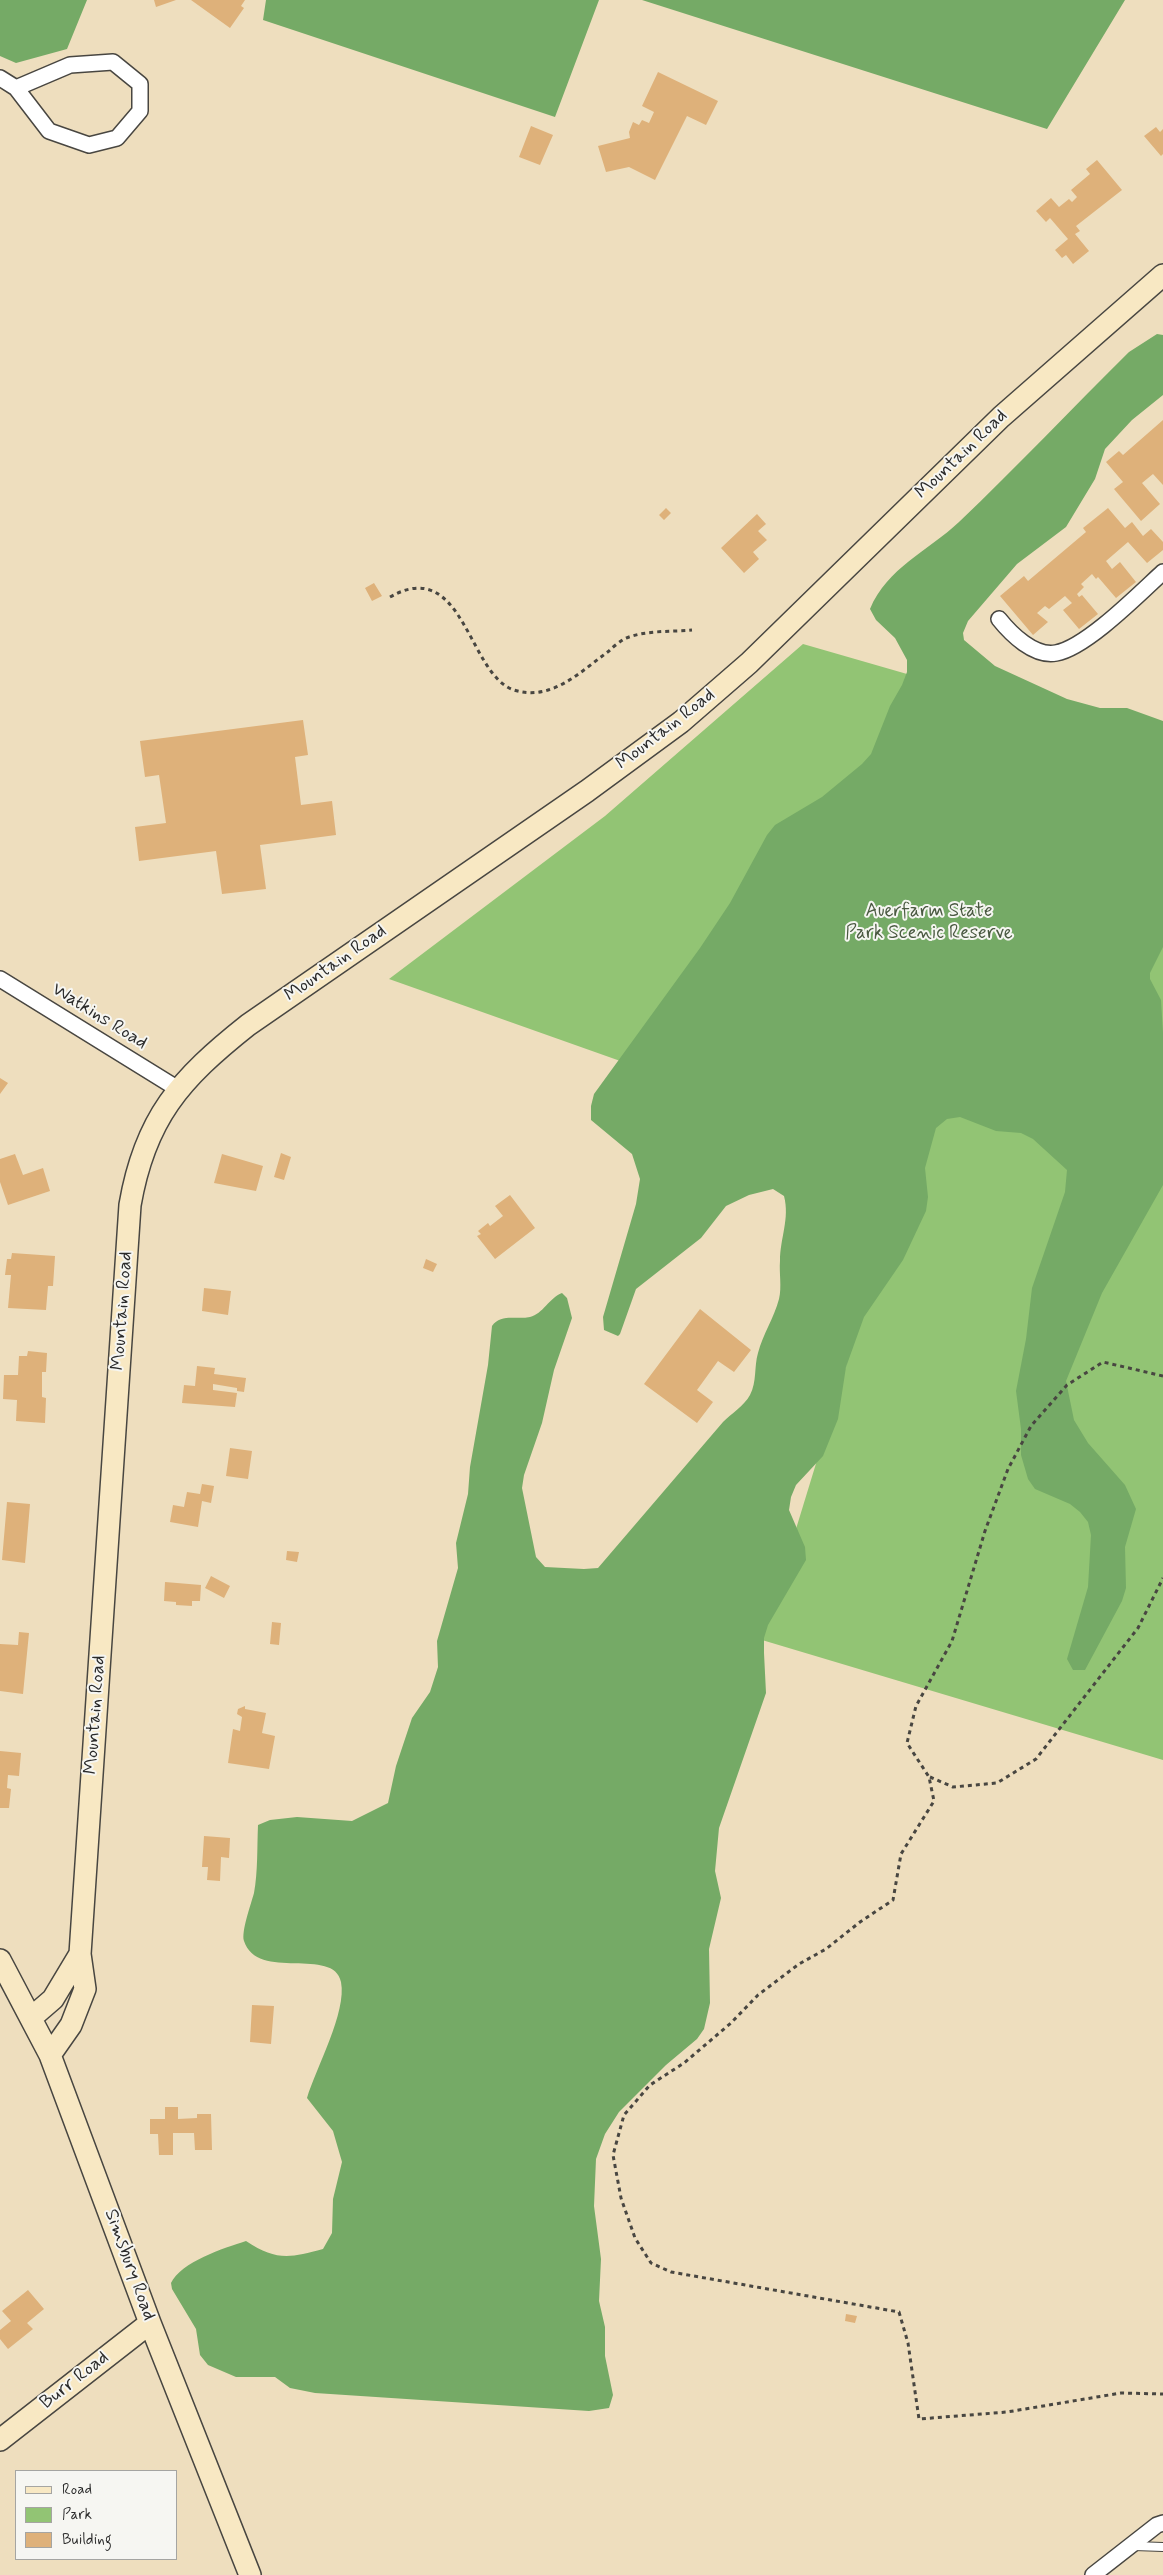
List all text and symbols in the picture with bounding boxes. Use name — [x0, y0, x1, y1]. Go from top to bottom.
street label: Mountain Road — [911, 405, 1013, 505]
street label: Mountain Road — [612, 684, 720, 776]
park label: Auerfarm State Park Scenic Reserve — [845, 901, 1013, 945]
street label: Mountain Road — [281, 920, 391, 1008]
street label: Watkins Road — [47, 979, 151, 1055]
street label: Mountain Road — [107, 1251, 139, 1371]
street label: Mountain Road — [80, 1655, 112, 1775]
street label: Simsbury Road — [98, 2206, 160, 2324]
street label: Burr Road — [36, 2347, 114, 2415]
legend — [15, 2470, 178, 2560]
text: Road — [62, 2480, 92, 2500]
text: Park — [62, 2505, 92, 2525]
text: Building — [62, 2530, 112, 2550]

